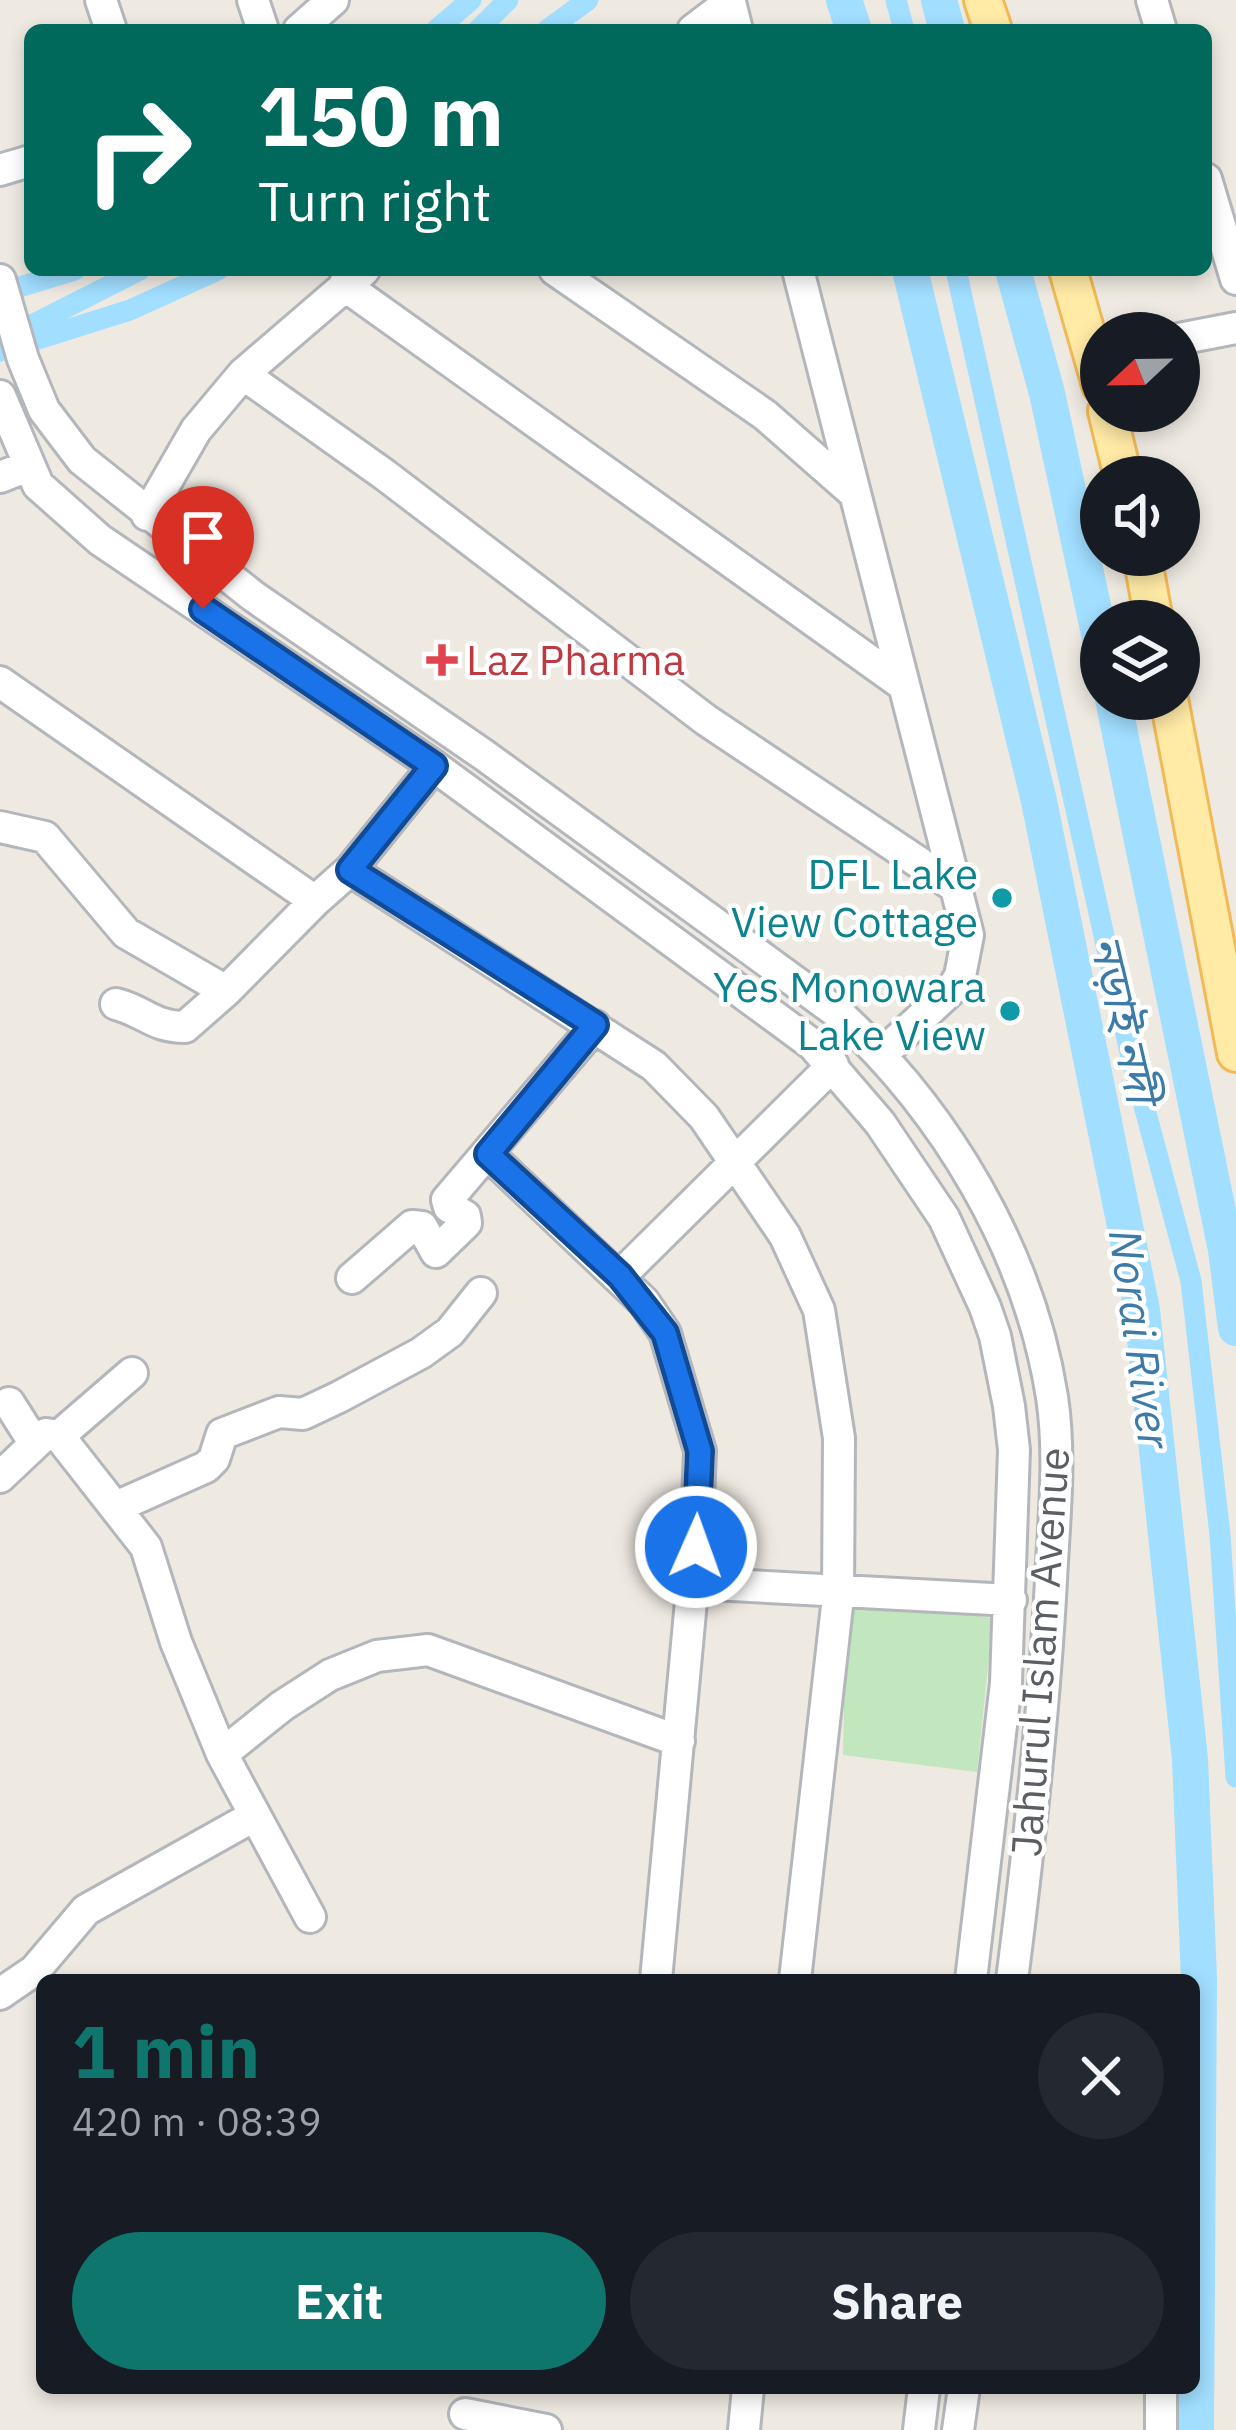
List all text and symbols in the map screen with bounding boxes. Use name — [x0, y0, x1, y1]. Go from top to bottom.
text: 150 m — [258, 60, 504, 169]
icon: right — [60, 72, 216, 228]
text: Turn right — [258, 166, 492, 236]
north arrow — [1080, 312, 1200, 432]
map controls — [1080, 312, 1200, 720]
button: sound — [1080, 456, 1200, 576]
pin — [152, 486, 254, 609]
icon: arrive — [170, 504, 236, 570]
button: layers — [1080, 600, 1200, 720]
place label: Laz Pharma — [466, 632, 685, 687]
marker: Laz Pharma — [429, 647, 455, 673]
place label: DFL Lake View Cottage — [731, 846, 978, 949]
marker: DFL Lake View Cottage — [989, 885, 1015, 911]
water label: নড়াই নদী — [1078, 930, 1174, 1116]
place label: Yes Monowara Lake View — [713, 959, 986, 1062]
marker: Yes Monowara Lake View — [997, 998, 1023, 1024]
water label: Norai River — [1097, 1225, 1185, 1454]
street label: Jahurul Islam Avenue — [998, 1445, 1081, 1858]
position arrow — [633, 1484, 759, 1610]
text: 1 min — [72, 2004, 260, 2098]
button: close — [1038, 2013, 1164, 2139]
text: 420 m · 08:39 — [72, 2096, 322, 2147]
button: Exit — [72, 2232, 606, 2370]
button: Share — [630, 2232, 1164, 2370]

